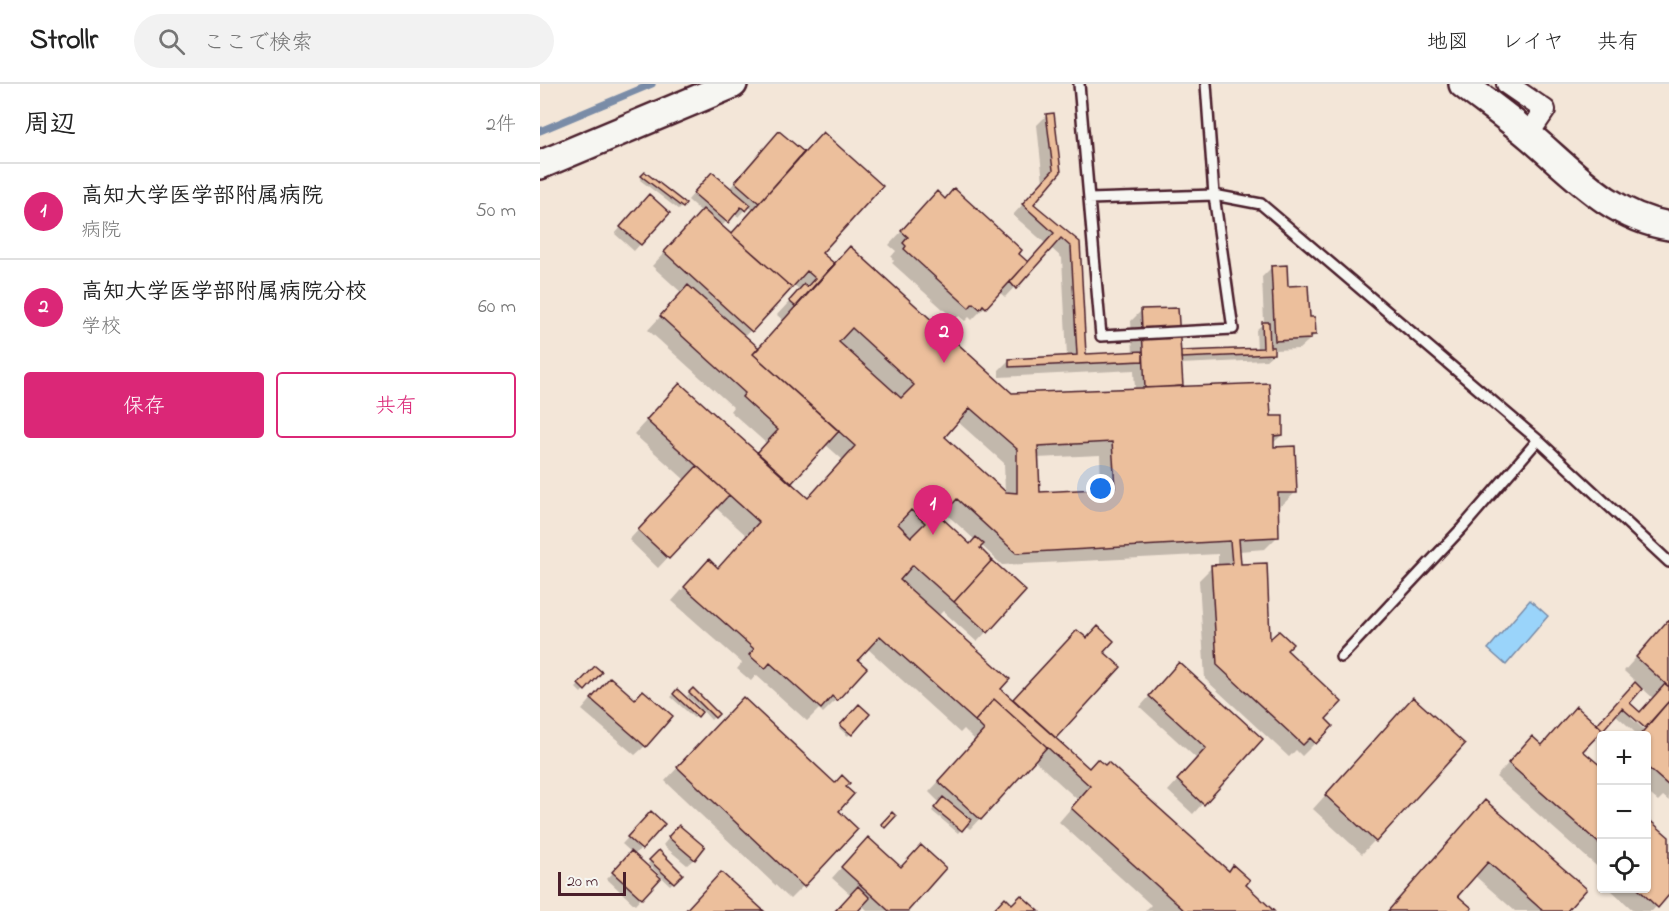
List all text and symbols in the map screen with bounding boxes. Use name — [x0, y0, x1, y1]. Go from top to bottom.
search box — [134, 14, 554, 68]
text: Strollr — [30, 21, 98, 62]
icon: search — [155, 25, 188, 58]
text: ここで検索 — [203, 28, 313, 60]
text: 地図 — [1427, 28, 1469, 58]
text: レイヤ — [1502, 28, 1564, 58]
text: 共有 — [1597, 28, 1639, 58]
text: 周辺 — [24, 107, 76, 145]
text: 2件 — [486, 111, 516, 140]
text: 高知大学医学部附属病院 — [81, 181, 323, 213]
text: 1 — [40, 197, 47, 226]
text: 50 m — [475, 197, 516, 226]
text: 病院 — [81, 217, 121, 246]
text: 高知大学医学部附属病院分校 — [81, 277, 367, 309]
text: 2 — [39, 293, 48, 322]
text: 60 m — [478, 293, 516, 322]
text: 学校 — [81, 313, 121, 342]
pin: 2 — [924, 314, 964, 363]
button: 保存 — [24, 372, 264, 438]
button: 共有 — [276, 372, 516, 438]
your location — [1086, 474, 1115, 503]
pin: 1 — [914, 486, 952, 535]
map controls — [1597, 731, 1651, 893]
button: + — [1597, 731, 1651, 785]
button: − — [1597, 785, 1651, 839]
button: locate — [1597, 839, 1651, 893]
scale bar — [558, 869, 626, 896]
text: 20 m — [567, 870, 598, 894]

